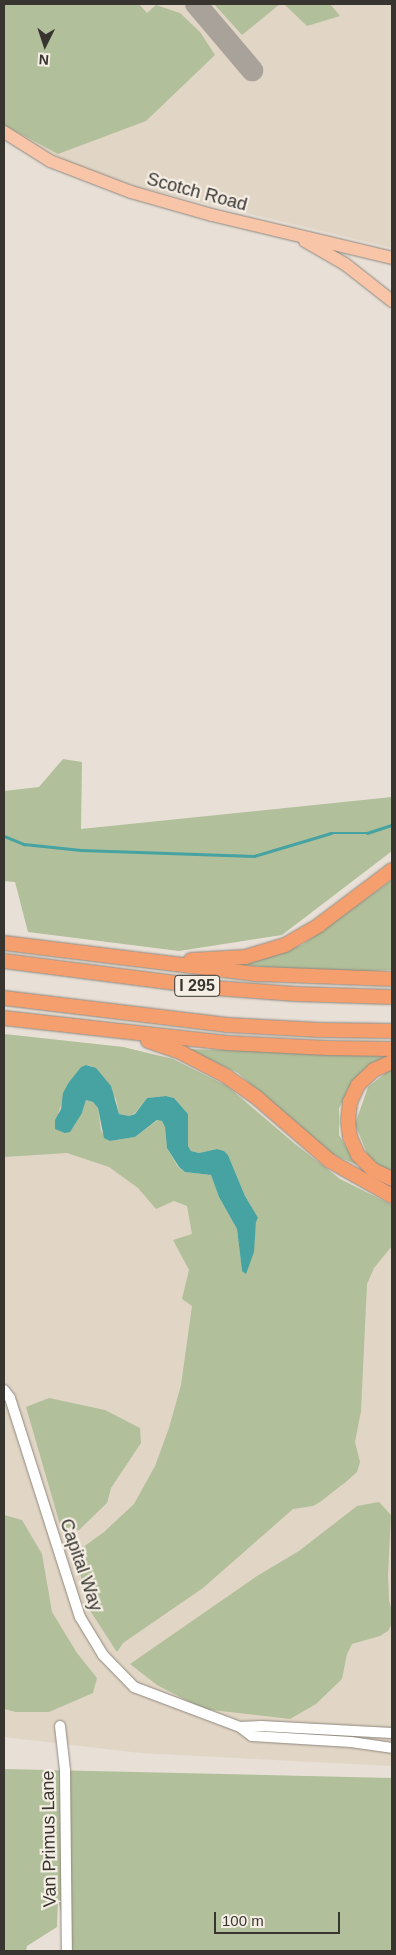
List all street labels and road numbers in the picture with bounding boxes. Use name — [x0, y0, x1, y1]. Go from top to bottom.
street label: Scotch Road — [144, 168, 250, 216]
road number: I 295 — [173, 972, 221, 999]
street label: Capital Way — [55, 1516, 107, 1614]
street label: Van Primus Lane — [37, 1770, 61, 1908]

